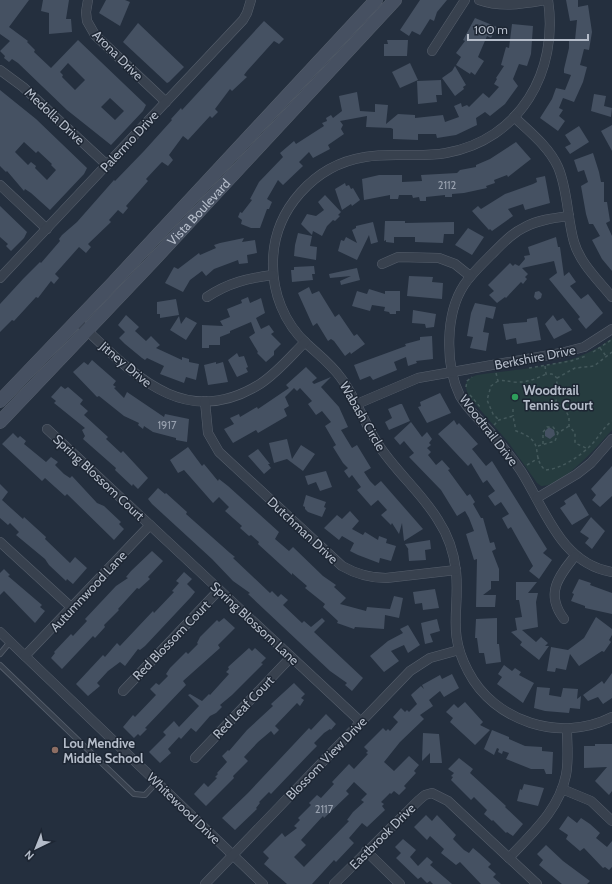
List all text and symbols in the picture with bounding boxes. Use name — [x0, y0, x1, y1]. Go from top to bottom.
scale bar — [468, 16, 588, 42]
text: 100 m — [474, 22, 508, 37]
street label: Arona Drive — [89, 26, 147, 84]
street label: Medolla Drive — [22, 84, 88, 148]
street label: Palermo Drive — [97, 107, 162, 175]
street label: Vista Boulevard — [164, 175, 233, 249]
house number: 2112 — [438, 178, 457, 192]
street label: Jitney Drive — [96, 337, 155, 391]
street label: Berkshire Drive — [493, 341, 577, 373]
street label: Wabash Circle — [337, 378, 389, 454]
place label: Woodtrail Tennis Court — [523, 382, 594, 413]
street label: Woodtrail Drive — [456, 391, 522, 469]
marker: Woodtrail Tennis Court — [510, 392, 520, 402]
house number: 1917 — [158, 418, 177, 432]
street label: Spring Blossom Court — [50, 431, 148, 524]
street label: Dutchman Drive — [264, 493, 342, 567]
street label: Autumnwood Lane — [46, 547, 130, 635]
street label: Spring Blossom Lane — [207, 578, 303, 668]
street label: Red Blossom Court — [129, 596, 214, 683]
street label: Red Leaf Court — [209, 672, 277, 742]
street label: Blossom View Drive — [282, 713, 370, 803]
place label: Lou Mendive Middle School — [63, 735, 144, 766]
marker: Lou Mendive Middle School — [50, 745, 60, 755]
street label: Whitewood Drive — [144, 769, 224, 847]
street label: Eastbrook Drive — [346, 799, 419, 872]
house number: 2117 — [315, 802, 334, 816]
north arrow — [16, 828, 56, 868]
text: N — [22, 848, 37, 863]

